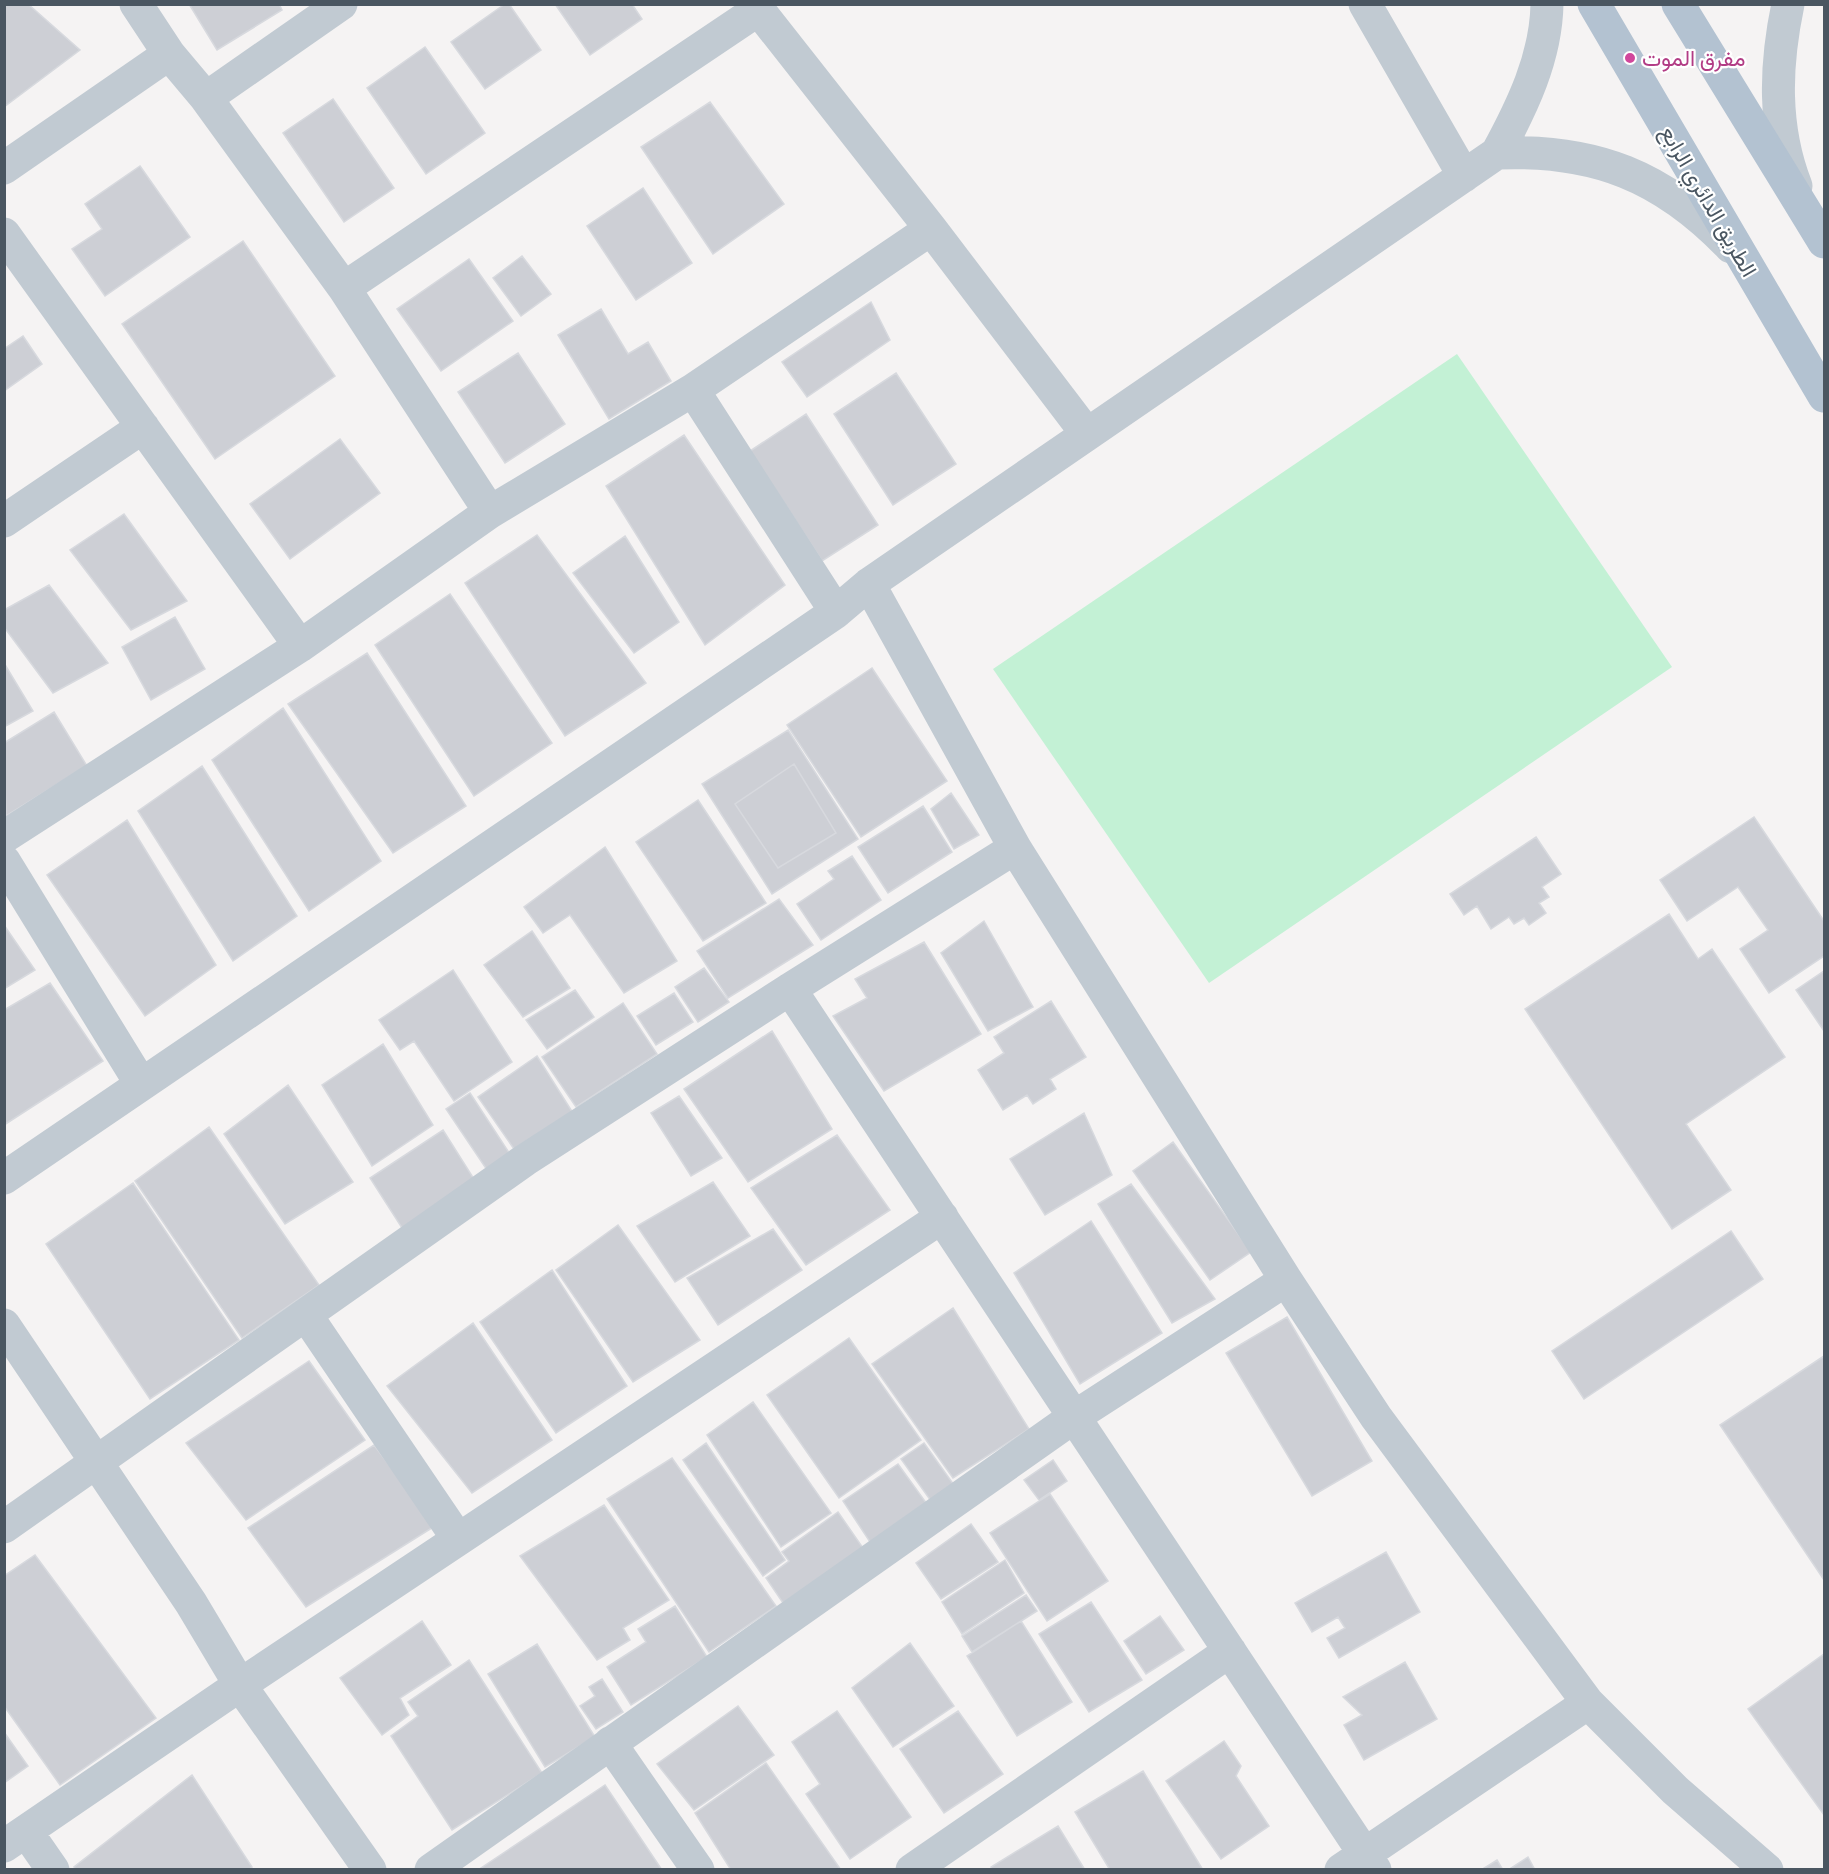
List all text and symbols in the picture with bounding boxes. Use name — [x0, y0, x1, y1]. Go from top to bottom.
place label: مفرق الموت — [1642, 44, 1746, 72]
marker: مفرق الموت — [1623, 51, 1637, 65]
street label: الطريق الدائري الرابع — [1650, 120, 1764, 284]

